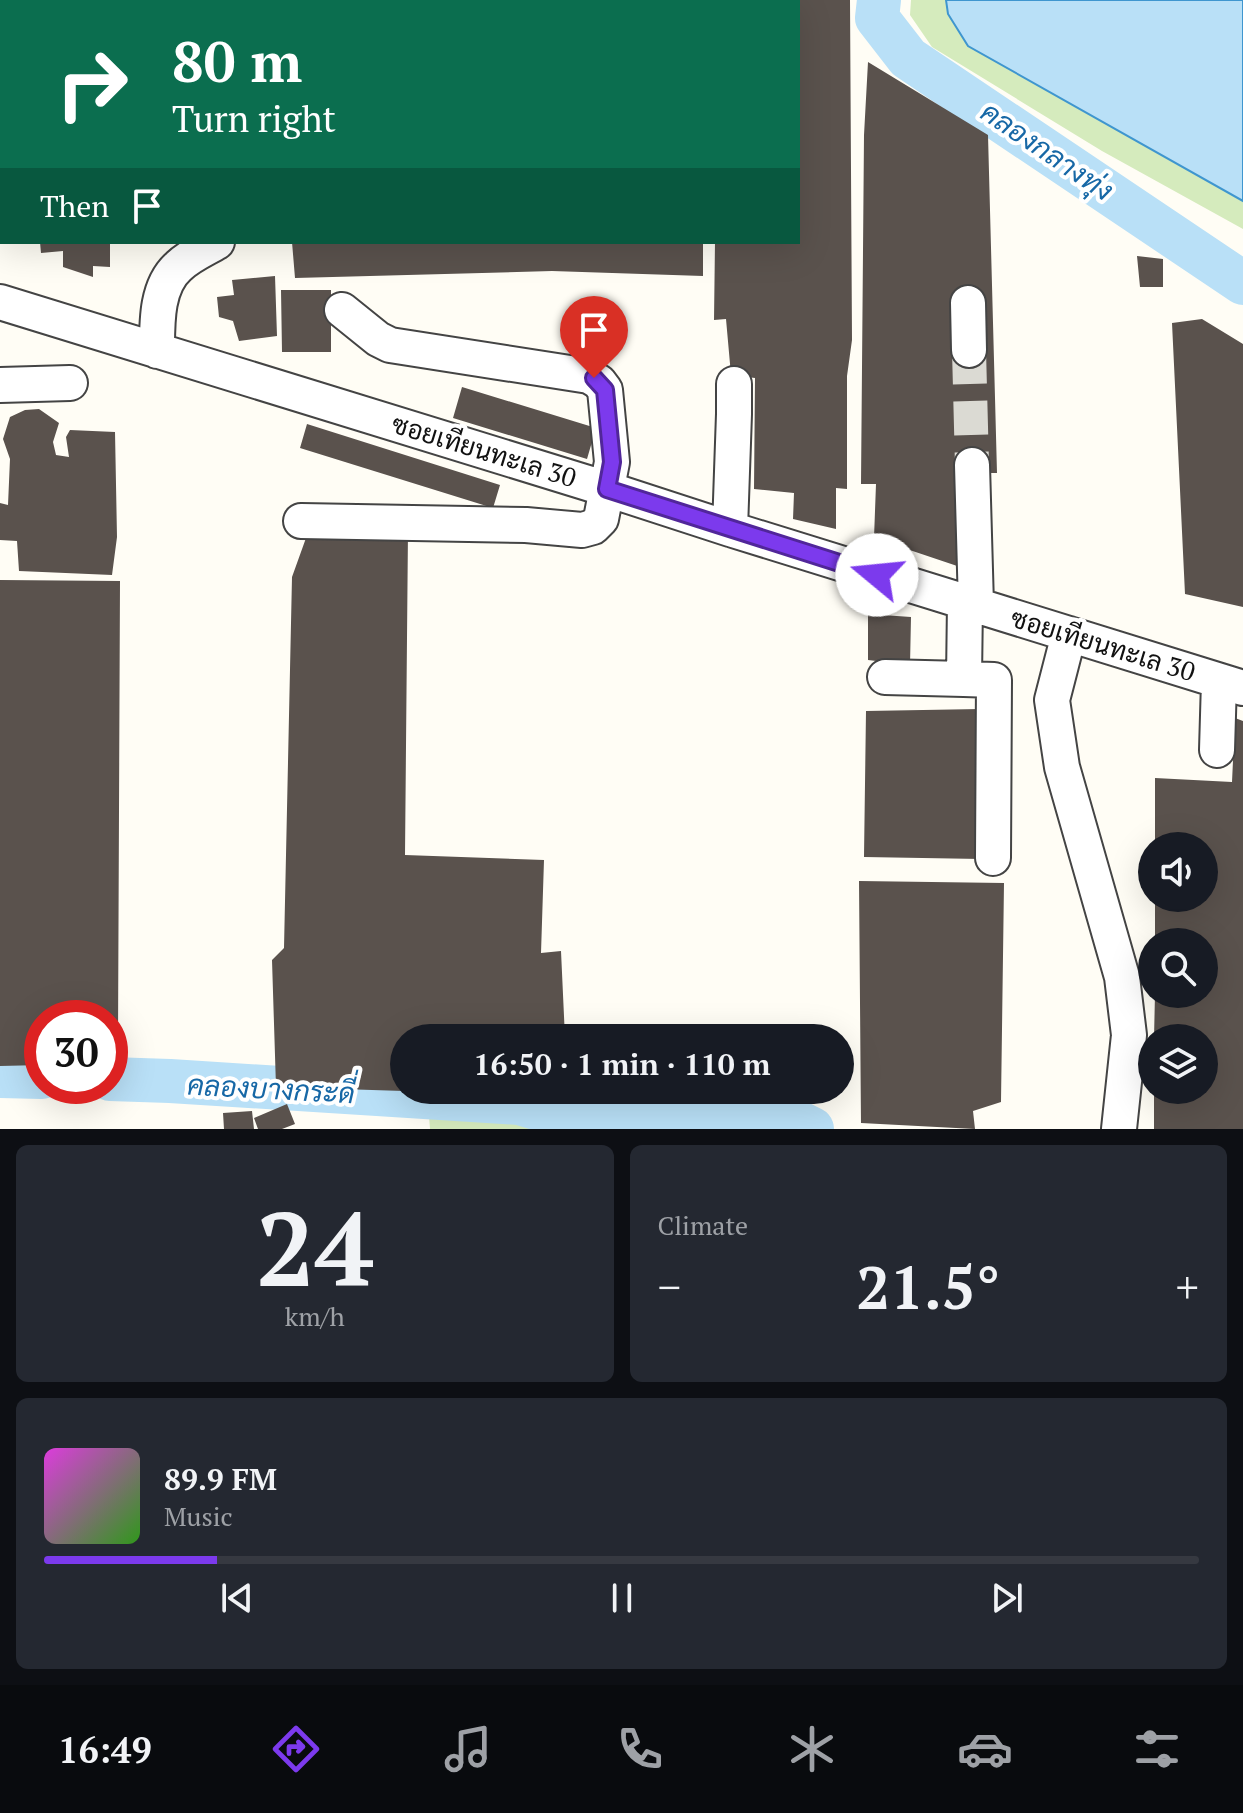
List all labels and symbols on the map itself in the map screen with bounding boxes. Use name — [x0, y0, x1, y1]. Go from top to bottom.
water label: คลองกลางทุ่ง — [973, 93, 1121, 210]
pin — [560, 296, 628, 378]
street label: ซอยเทียนทะเล 30 — [388, 406, 581, 494]
position arrow — [835, 533, 919, 617]
street label: ซอยเทียนทะเล 30 — [1007, 600, 1200, 688]
speed limit sign: 30 — [24, 1000, 128, 1104]
water label: คลองบางกระดี่ — [186, 1061, 359, 1112]

